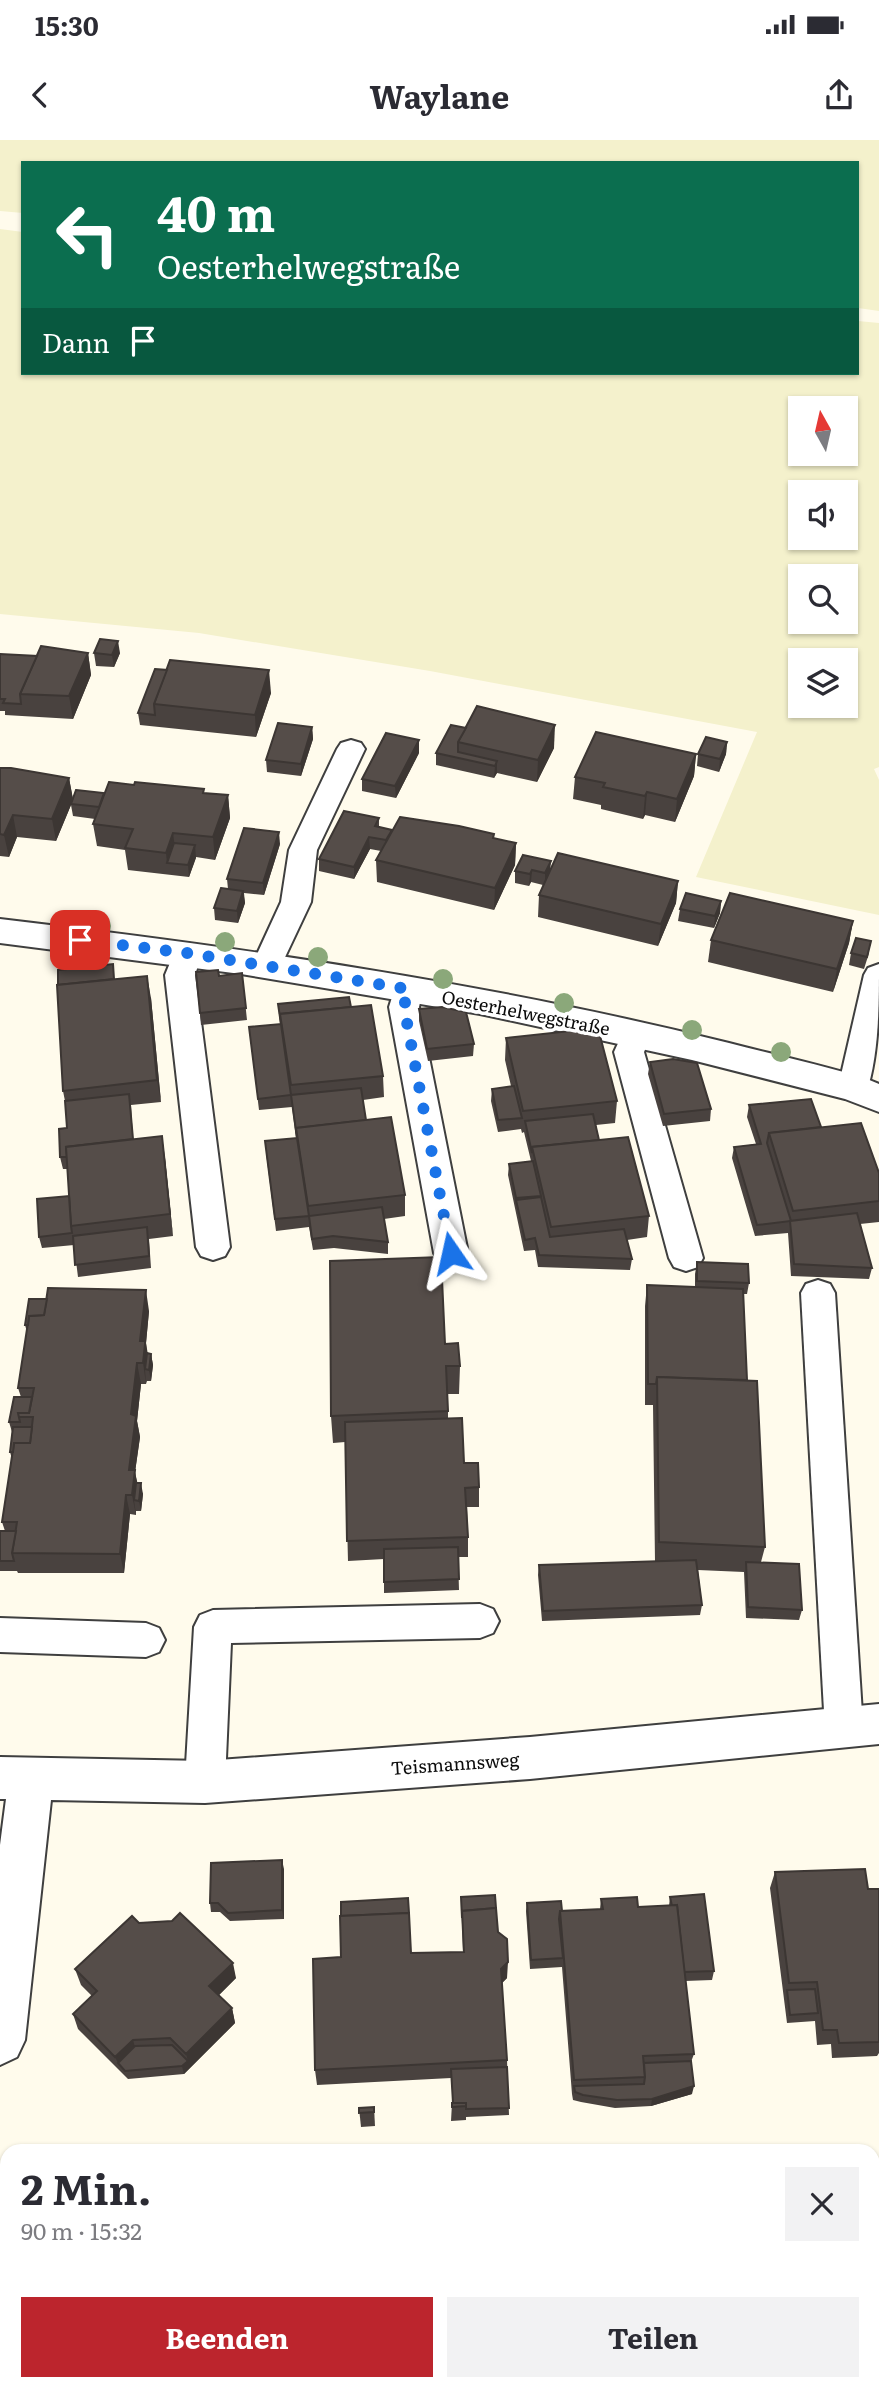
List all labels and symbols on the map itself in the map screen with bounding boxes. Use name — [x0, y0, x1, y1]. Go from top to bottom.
north arrow — [788, 396, 858, 466]
pin — [50, 910, 110, 970]
street label: Oesterhelwegstraße — [440, 982, 612, 1042]
position arrow — [414, 1216, 488, 1290]
street label: Teismannsweg — [390, 1745, 521, 1781]

